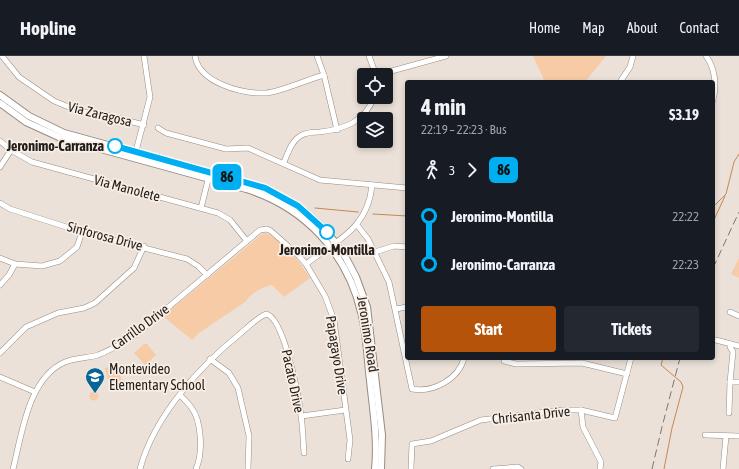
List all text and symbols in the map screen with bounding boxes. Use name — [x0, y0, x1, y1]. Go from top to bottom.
text: Hopline — [20, 17, 76, 39]
text: Home — [529, 20, 560, 36]
text: Map — [582, 20, 605, 36]
text: About — [627, 20, 658, 36]
text: Contact — [680, 20, 719, 36]
map controls — [357, 68, 393, 148]
button: locate — [357, 68, 393, 104]
text: 4 min — [421, 94, 466, 120]
street label: Via Zaragosa — [66, 98, 134, 130]
text: $3.19 — [669, 106, 699, 123]
button: layers — [357, 112, 393, 148]
text: 22:19 – 22:23 · Bus — [421, 122, 507, 137]
place label: Jeronimo-Carranza — [6, 138, 104, 154]
marker: Jeronimo-Carranza — [107, 138, 123, 154]
icon: walk — [421, 159, 443, 181]
icon: forward — [461, 159, 483, 181]
text: 86 — [497, 162, 510, 178]
text: 3 — [449, 163, 455, 178]
line badge: 86 — [209, 164, 245, 190]
text: 86 — [220, 169, 234, 185]
street label: Via Manolete — [92, 171, 162, 205]
text: Jeronimo-Montilla — [451, 208, 553, 225]
text: 22:22 — [672, 209, 699, 224]
street label: Sinforosa Drive — [65, 218, 145, 254]
marker: Jeronimo-Montilla — [319, 224, 335, 240]
place label: Jeronimo-Montilla — [278, 242, 375, 258]
text: Jeronimo-Carranza — [451, 256, 555, 273]
text: 22:23 — [672, 257, 699, 272]
street label: Jeronimo Road — [354, 295, 382, 373]
street label: Carrillo Drive — [108, 301, 172, 353]
button: Start — [421, 306, 556, 352]
button: Tickets — [564, 306, 699, 352]
street label: Papagayo Drive — [323, 314, 351, 396]
street label: Pacato Drive — [278, 348, 308, 414]
place label: Montevideo Elementary School — [109, 361, 205, 393]
school or university icon: Montevideo Elementary School — [84, 366, 106, 394]
street label: Chrisanta Drive — [491, 403, 571, 427]

